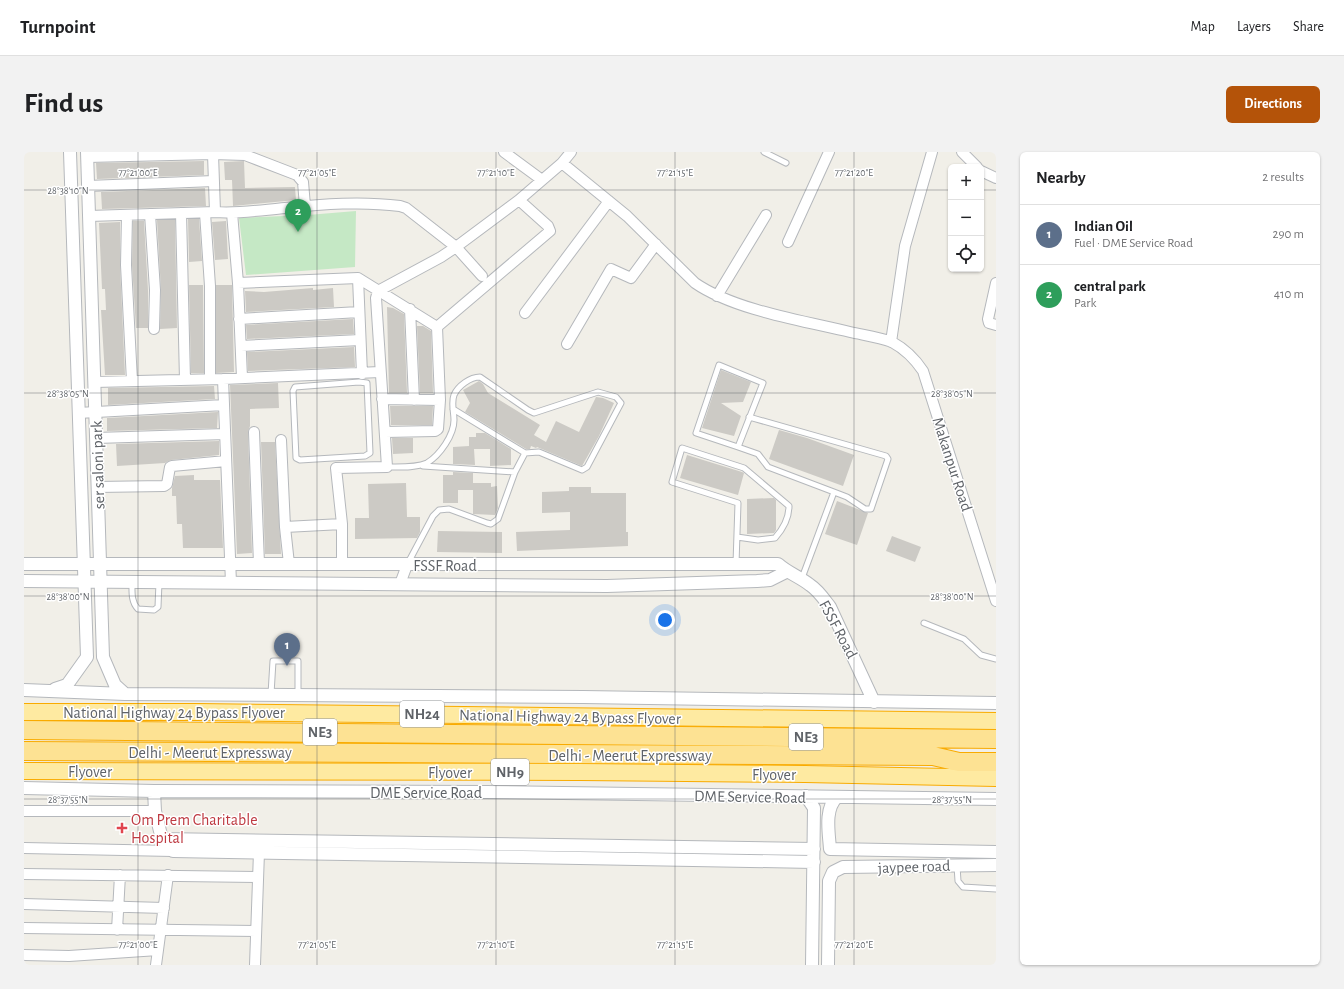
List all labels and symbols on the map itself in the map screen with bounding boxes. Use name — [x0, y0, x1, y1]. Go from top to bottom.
text: 77°21'00"E — [118, 168, 158, 178]
text: 77°21'05"E — [298, 168, 336, 178]
text: 77°21'10"E — [477, 168, 515, 178]
text: 77°21'15"E — [657, 168, 693, 178]
text: 77°21'20"E — [835, 168, 873, 178]
text: 28°38'10"N — [47, 186, 89, 196]
pin: 2 — [285, 199, 311, 232]
text: 28°38'05"N — [47, 389, 89, 399]
text: 28°38'05"N — [931, 389, 973, 399]
street label: Makanpur Road — [929, 415, 975, 513]
street label: ser saloni park — [88, 420, 108, 510]
street label: FSSF Road — [413, 558, 477, 574]
text: 28°38'00"N — [47, 592, 89, 602]
text: 28°38'00"N — [931, 592, 973, 602]
street label: FSSF Road — [816, 598, 860, 661]
your location — [655, 610, 675, 630]
pin: 1 — [274, 633, 300, 666]
road number: NH24 — [400, 701, 444, 727]
street label: National Highway 24 Bypass Flyover — [63, 705, 286, 722]
street label: National Highway 24 Bypass Flyover — [459, 707, 682, 728]
road number: NE3 — [303, 719, 337, 745]
road number: NE3 — [789, 724, 823, 750]
street label: Delhi - Meerut Expressway — [128, 745, 292, 762]
street label: Delhi - Meerut Expressway — [548, 748, 712, 765]
road number: NH9 — [491, 759, 529, 785]
street label: Flyover — [68, 764, 113, 781]
street label: Flyover — [428, 765, 473, 782]
street label: Flyover — [752, 767, 797, 784]
street label: DME Service Road — [370, 785, 482, 801]
street label: DME Service Road — [694, 788, 806, 806]
text: 28°37'55"N — [48, 795, 88, 805]
text: 28°37'55"N — [932, 795, 972, 805]
place label: Om Prem Charitable Hospital — [131, 812, 258, 846]
marker: Om Prem Charitable Hospital — [116, 822, 128, 834]
street label: jaypee road — [878, 858, 951, 877]
text: 77°21'00"E — [118, 940, 158, 950]
text: 77°21'05"E — [298, 940, 336, 950]
text: 77°21'10"E — [477, 940, 515, 950]
text: 77°21'15"E — [657, 940, 693, 950]
text: 77°21'20"E — [835, 940, 873, 950]

